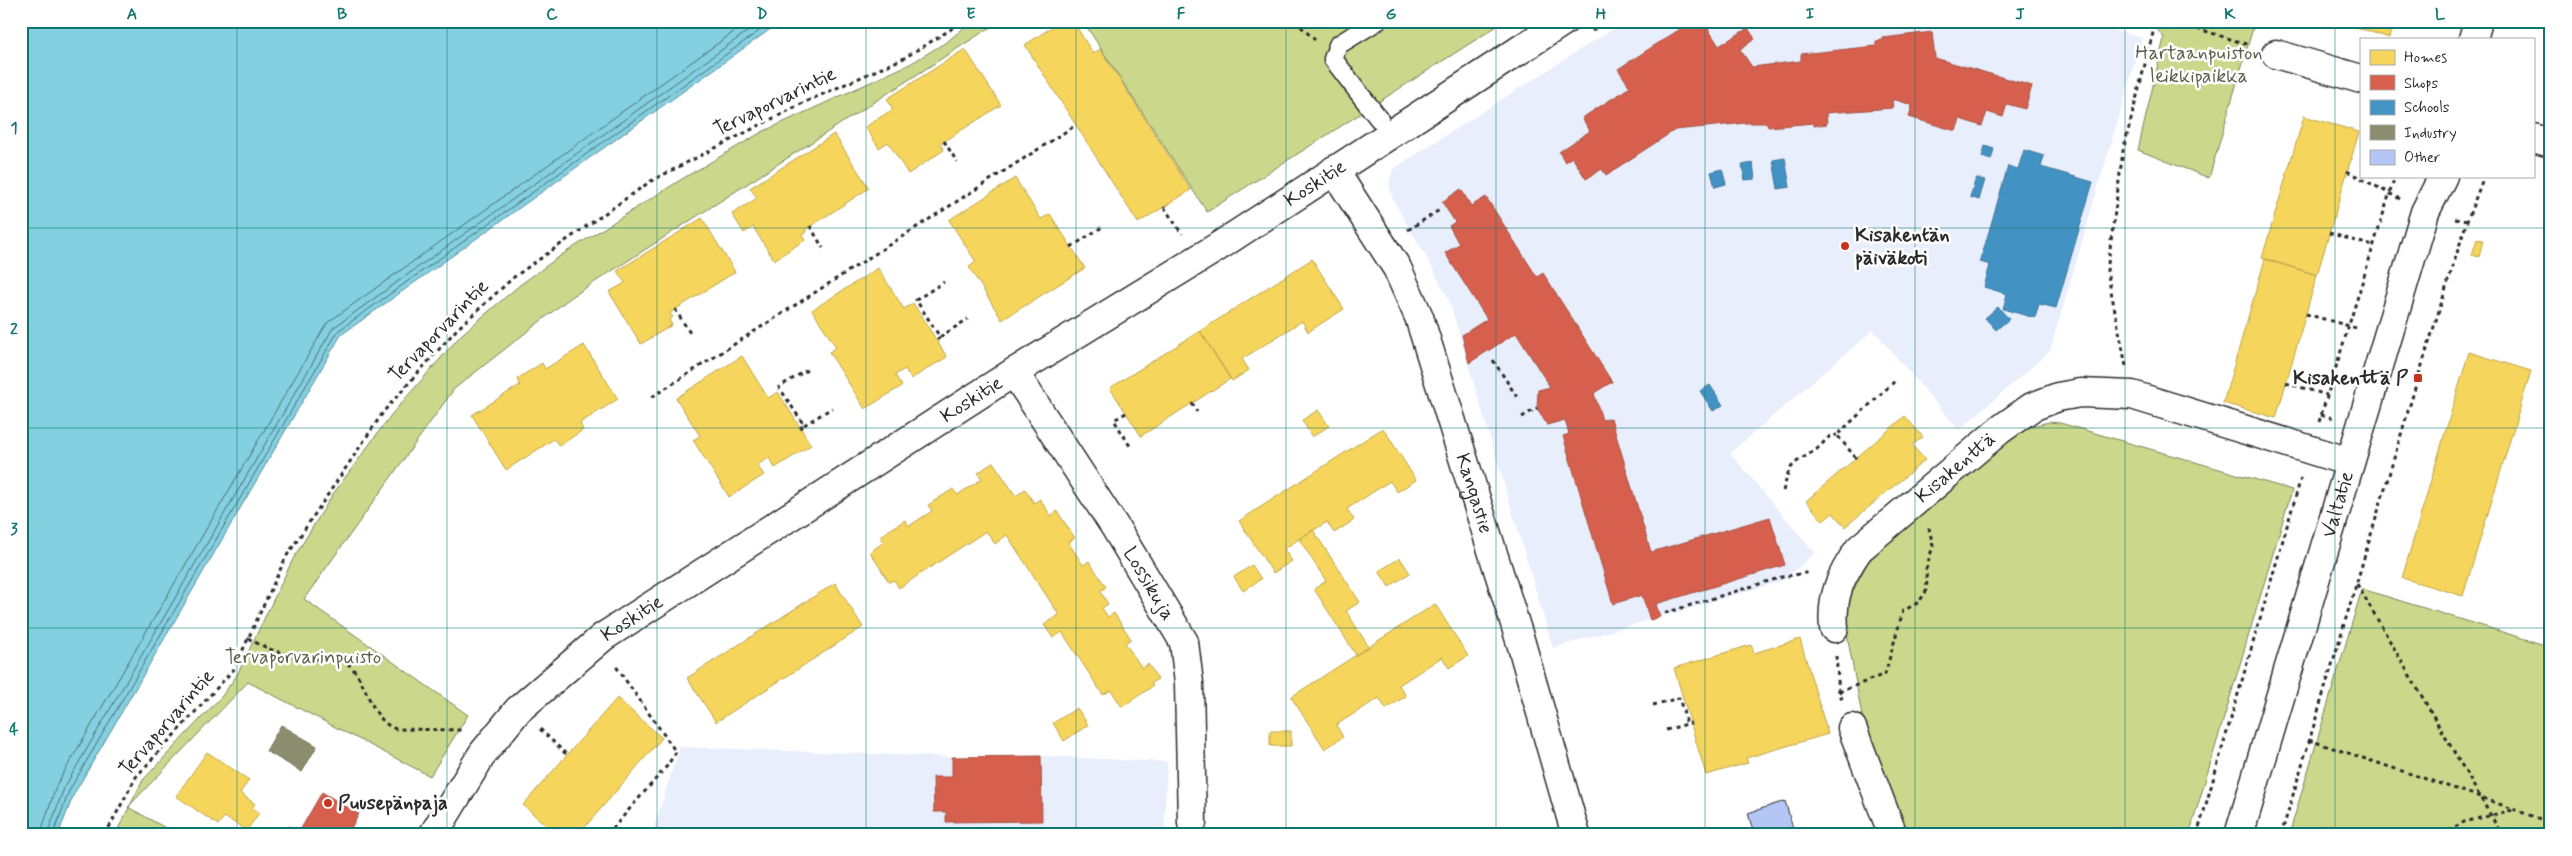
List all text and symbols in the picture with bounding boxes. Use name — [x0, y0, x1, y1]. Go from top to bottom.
text: A — [127, 4, 137, 25]
text: B — [337, 4, 347, 25]
text: C — [546, 4, 558, 25]
text: D — [756, 4, 768, 25]
text: E — [966, 4, 976, 25]
text: F — [1177, 4, 1186, 25]
text: G — [1386, 4, 1397, 25]
text: H — [1596, 4, 1607, 25]
text: I — [1806, 4, 1815, 25]
text: J — [2015, 4, 2025, 25]
text: K — [2224, 4, 2236, 25]
text: L — [2435, 4, 2446, 25]
legend — [2360, 38, 2534, 178]
park label: Hartaanpuiston leikkipaikka — [2135, 40, 2263, 90]
text: Homes — [2404, 48, 2447, 68]
street label: Tervaporvarintie — [709, 61, 841, 143]
text: Shops — [2404, 74, 2439, 94]
text: Schools — [2404, 98, 2450, 118]
text: 1 — [10, 118, 18, 139]
text: Industry — [2404, 124, 2457, 144]
text: Other — [2404, 148, 2440, 168]
street label: Koskitie — [1279, 153, 1352, 213]
place label: Kisakentän päiväkoti — [1855, 222, 1950, 272]
marker: Kisakentän päiväkoti — [1839, 240, 1851, 252]
street label: Tervaporvarintie — [383, 274, 495, 388]
text: 2 — [10, 319, 18, 340]
place label: Kisakenttä P — [2293, 365, 2409, 392]
street label: Koskitie — [935, 369, 1008, 430]
marker: Kisakenttä P — [2412, 372, 2424, 384]
street label: Kisakenttä — [1909, 426, 2001, 509]
street label: Kangastie — [1449, 450, 1499, 537]
street label: Valtatie — [2315, 468, 2360, 541]
text: 3 — [10, 519, 18, 540]
street label: Lossikuja — [1116, 542, 1181, 625]
street label: Koskitie — [596, 588, 668, 648]
park label: Tervaporvarinpuisto — [225, 644, 381, 671]
street label: Tervaporvarintie — [113, 664, 221, 782]
text: 4 — [9, 719, 19, 740]
place label: Puusepänpaja — [338, 790, 448, 817]
marker: Puusepänpaja — [322, 797, 334, 809]

